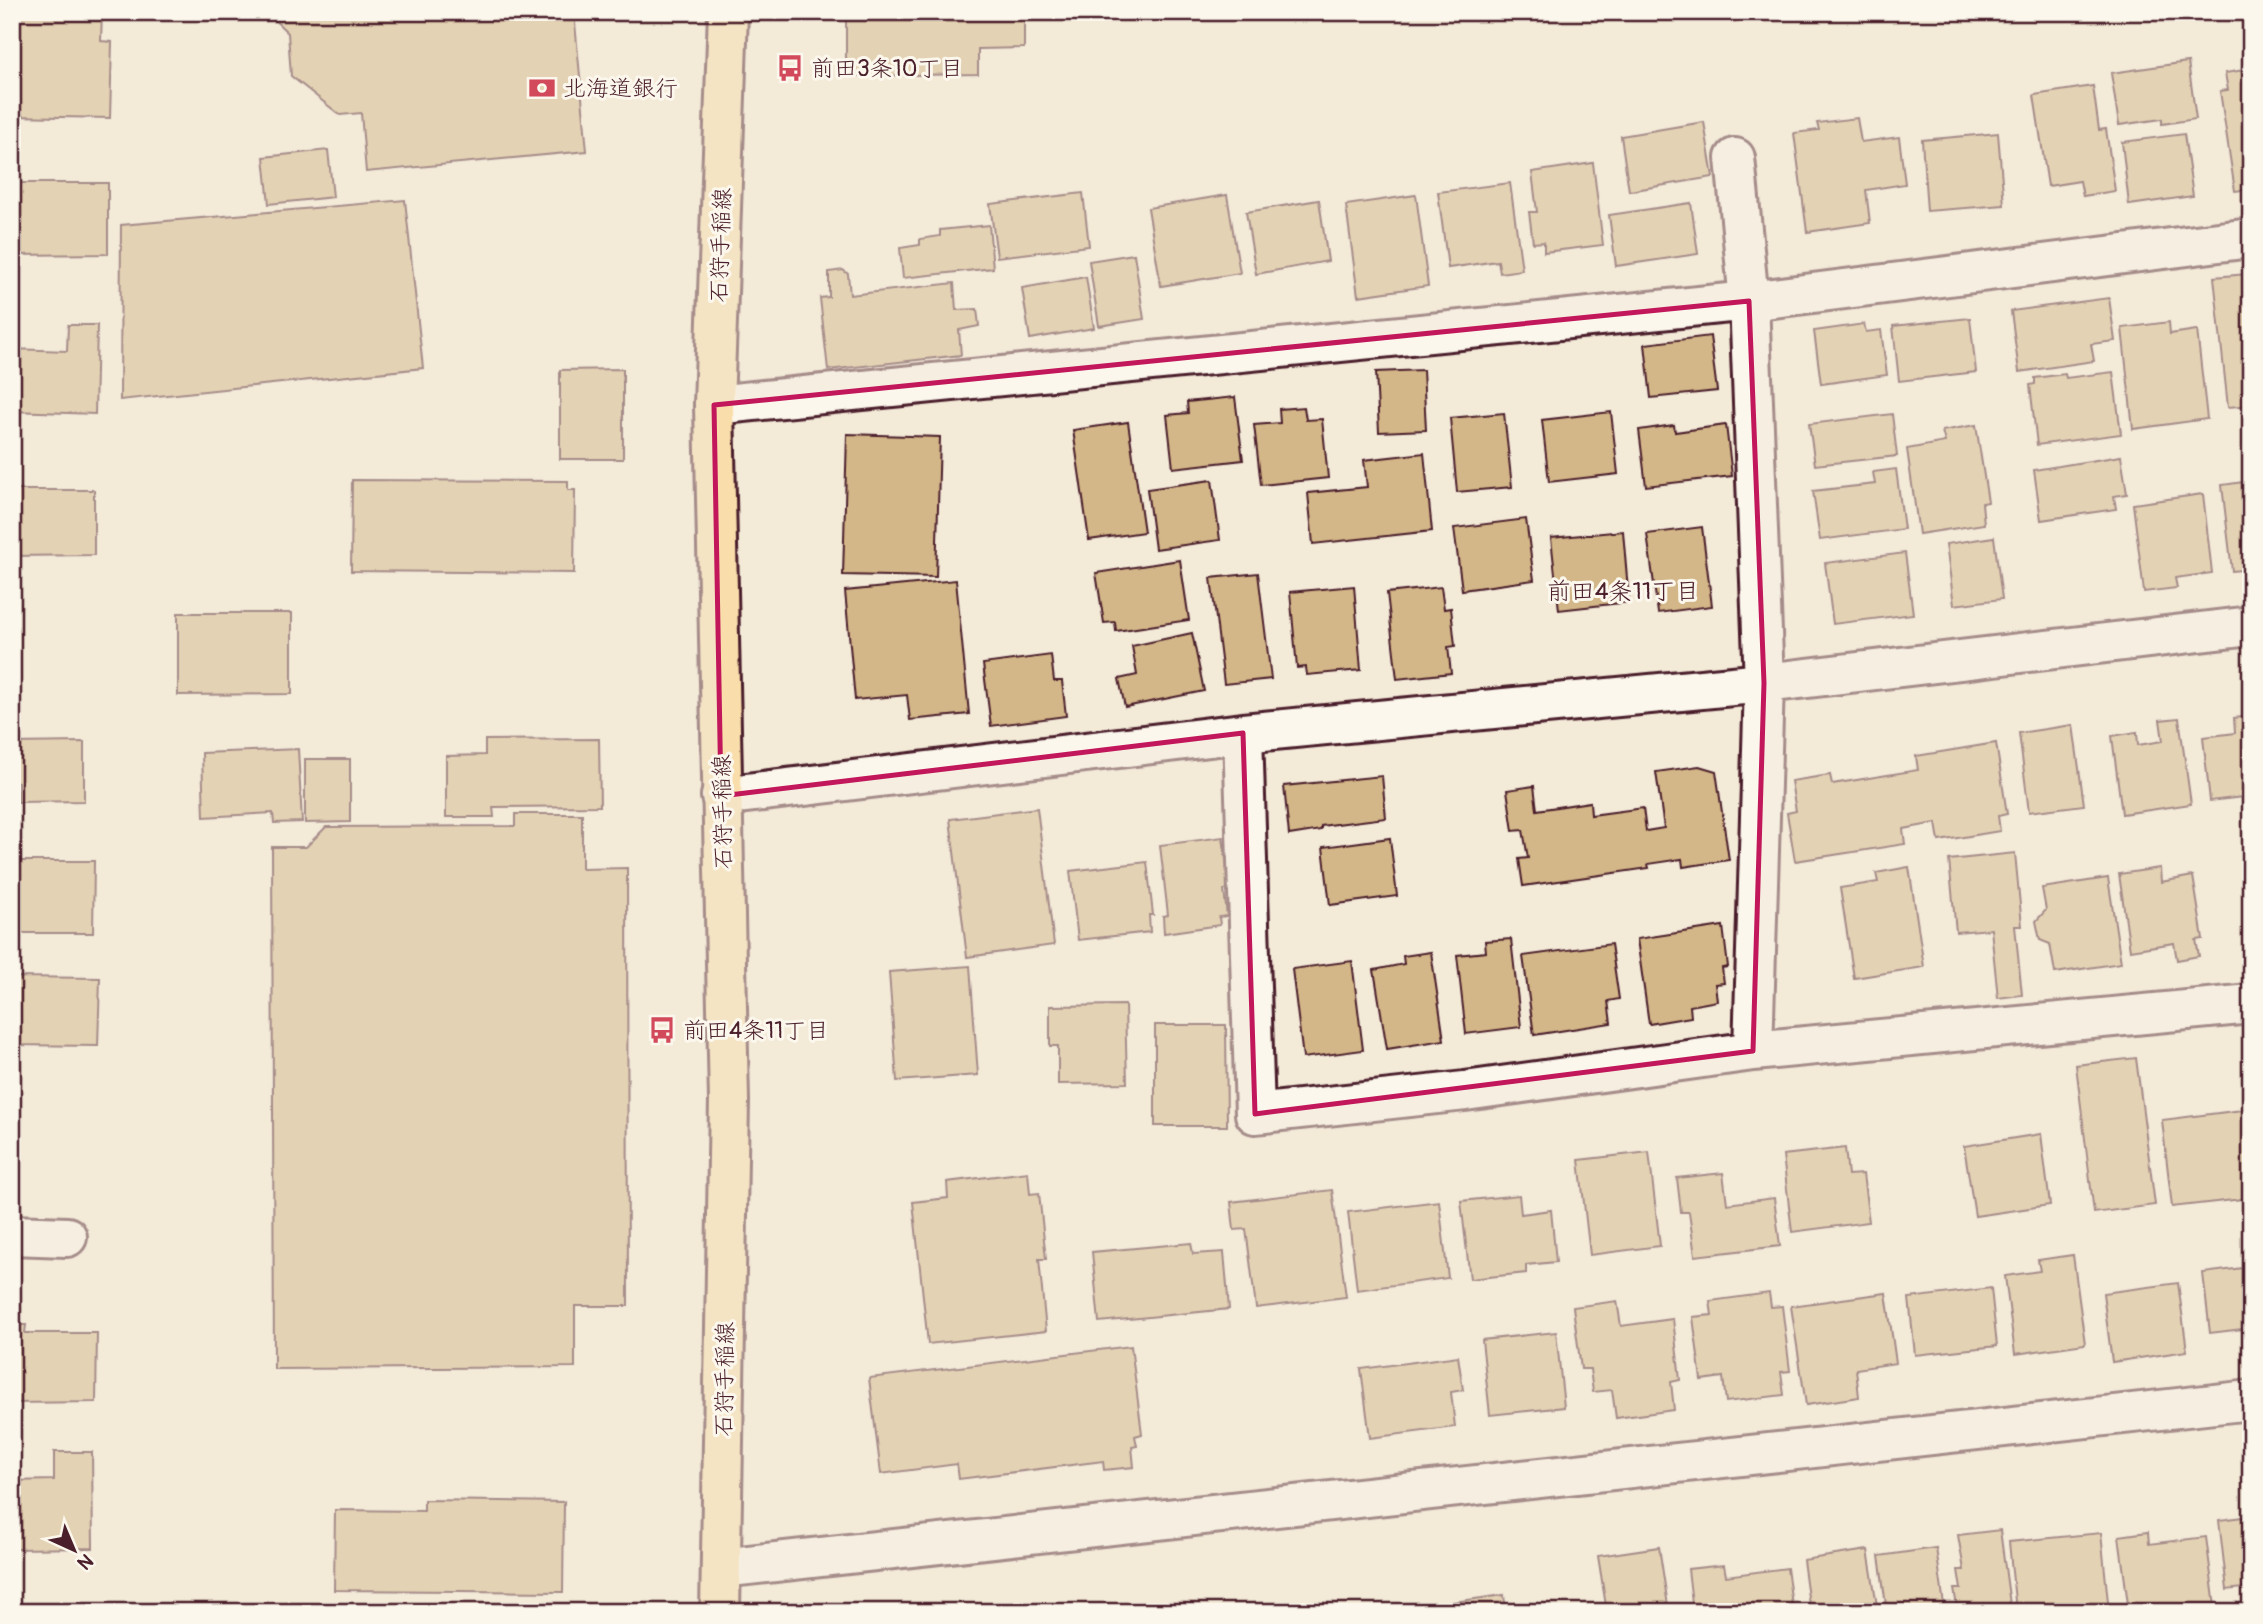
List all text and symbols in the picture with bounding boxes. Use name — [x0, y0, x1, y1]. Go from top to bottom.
bus stop icon: 前田3条10丁目 — [775, 53, 805, 83]
place label: 前田3条10丁目 — [811, 54, 964, 83]
bank icon: 北海道銀行 — [527, 73, 557, 103]
place label: 北海道銀行 — [563, 74, 678, 103]
street label: 石狩手稲線 — [704, 187, 737, 303]
district label: 前田4条11丁目 — [1547, 577, 1699, 606]
street label: 石狩手稲線 — [707, 754, 738, 870]
bus stop icon: 前田4条11丁目 — [647, 1015, 677, 1045]
place label: 前田4条11丁目 — [683, 1016, 829, 1045]
street label: 石狩手稲線 — [709, 1321, 740, 1437]
north arrow — [38, 1516, 108, 1586]
text: N — [72, 1548, 98, 1575]

